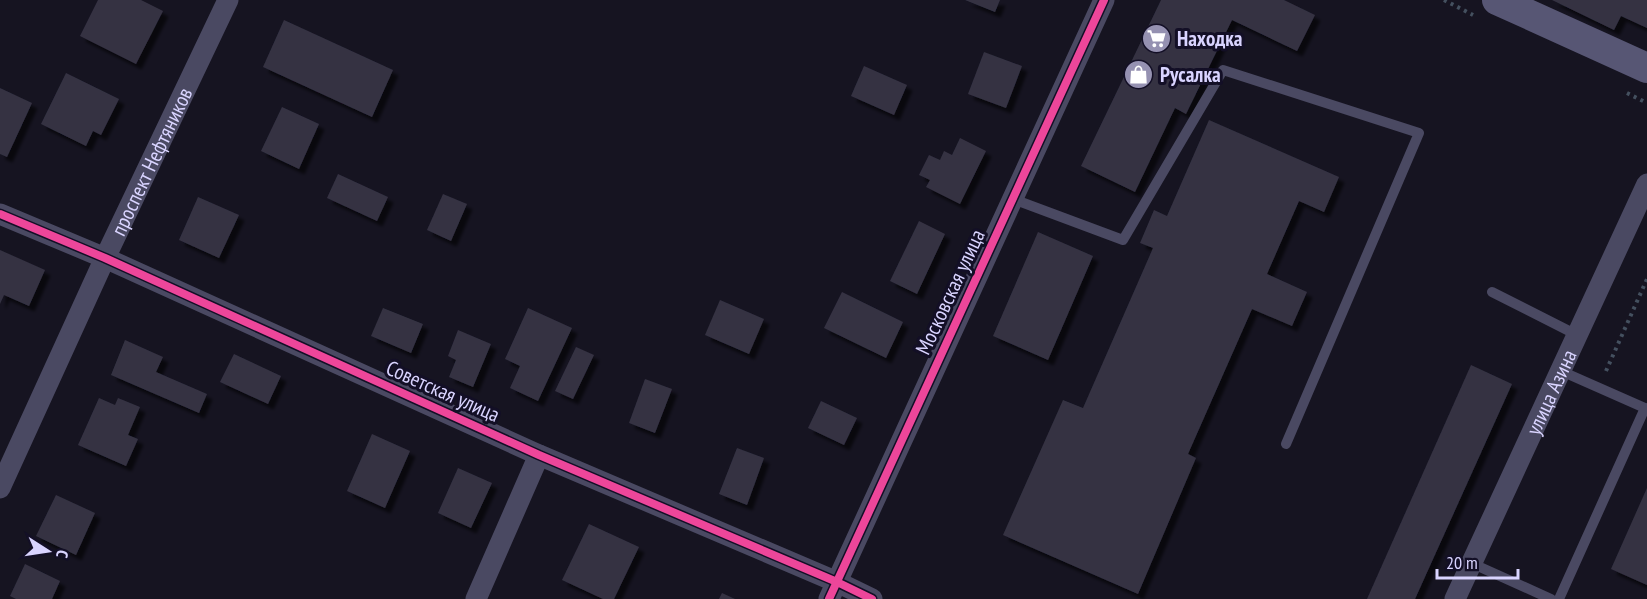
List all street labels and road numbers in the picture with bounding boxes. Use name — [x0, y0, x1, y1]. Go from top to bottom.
street label: проспект Нефтяников — [104, 83, 198, 240]
street label: Московская улица — [909, 225, 991, 359]
street label: улица Азина — [1519, 345, 1582, 439]
street label: Советская улица — [382, 354, 504, 428]

